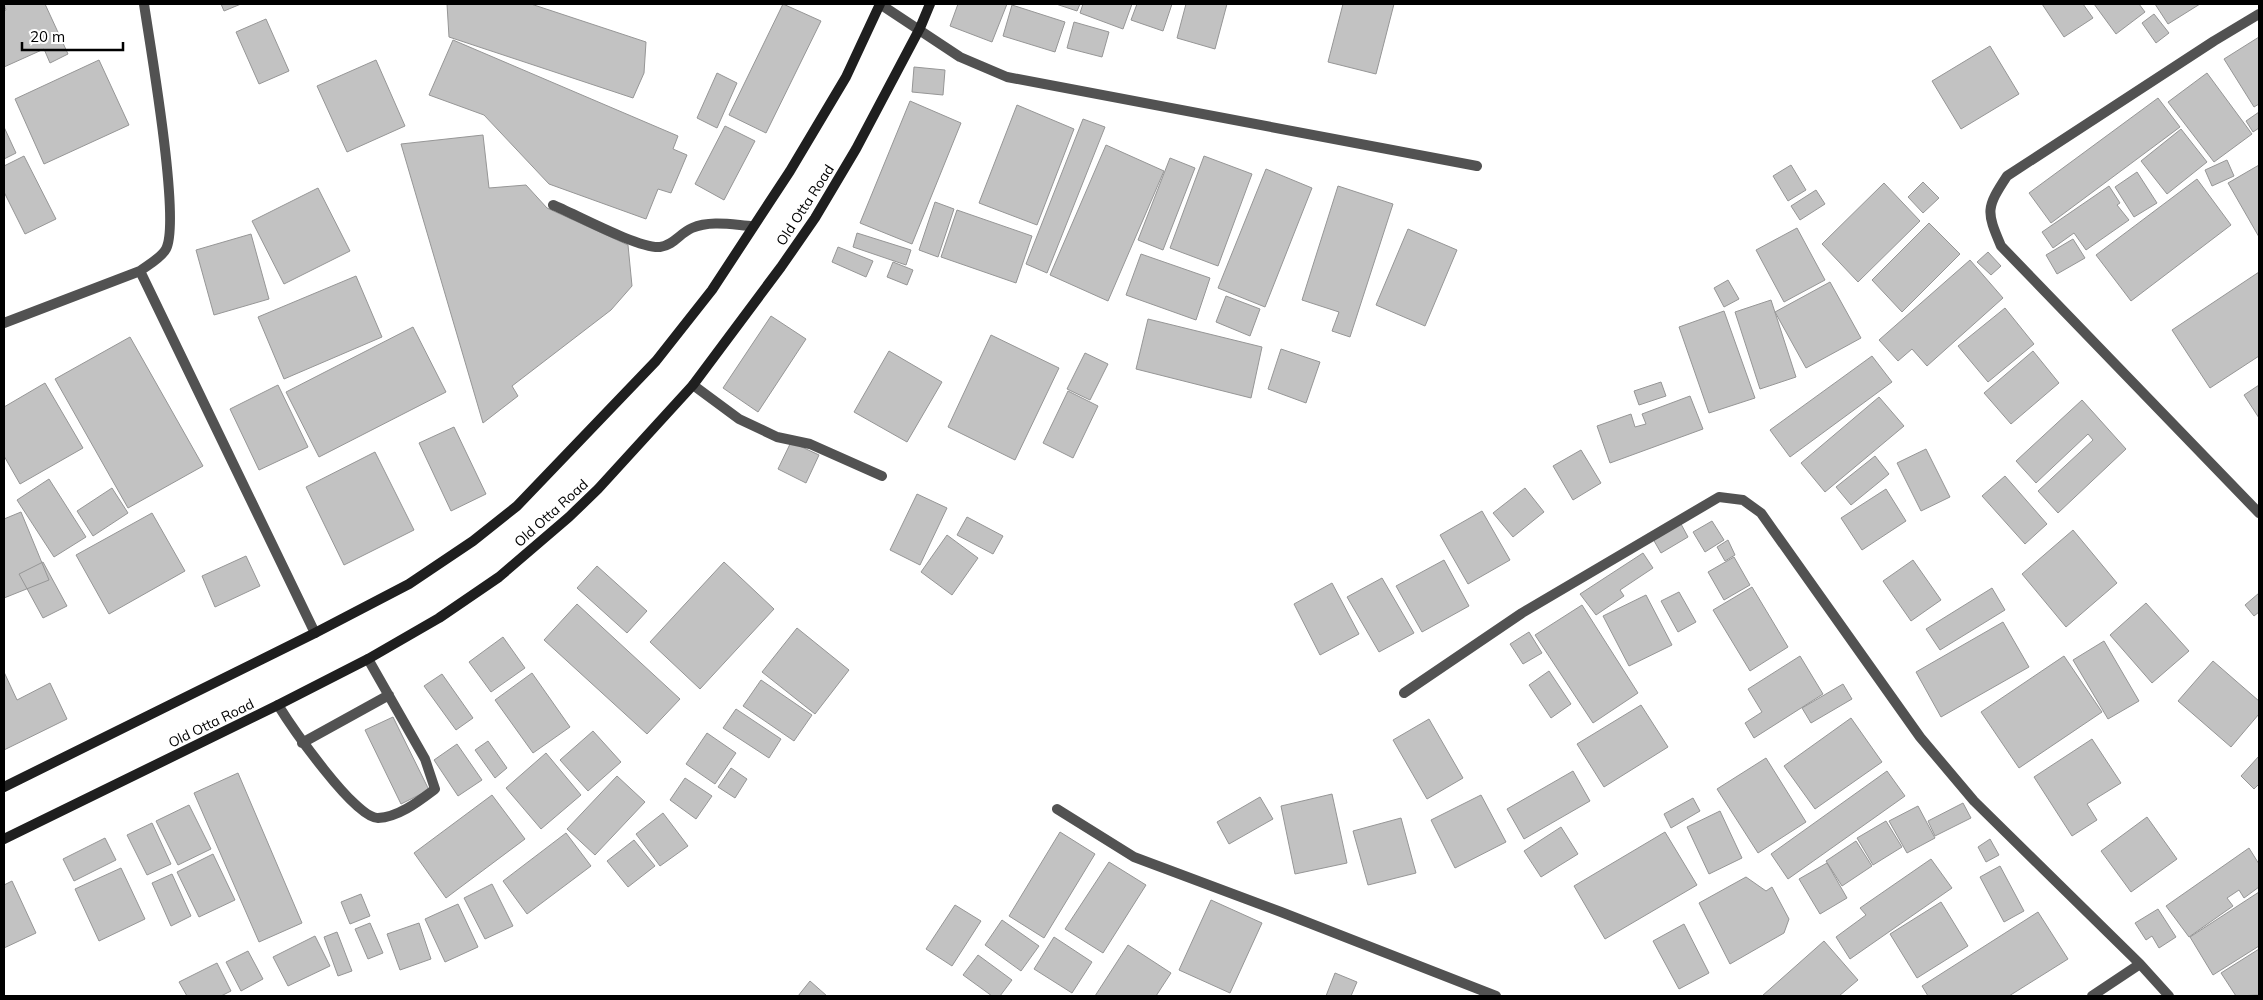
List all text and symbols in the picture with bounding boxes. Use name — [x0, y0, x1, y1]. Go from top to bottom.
scale bar — [22, 20, 124, 52]
text: 20 m — [30, 27, 65, 46]
street label: Old Otta Road — [772, 161, 838, 249]
street label: Old Otta Road — [510, 475, 592, 551]
street label: Old Otta Road — [165, 695, 257, 751]

